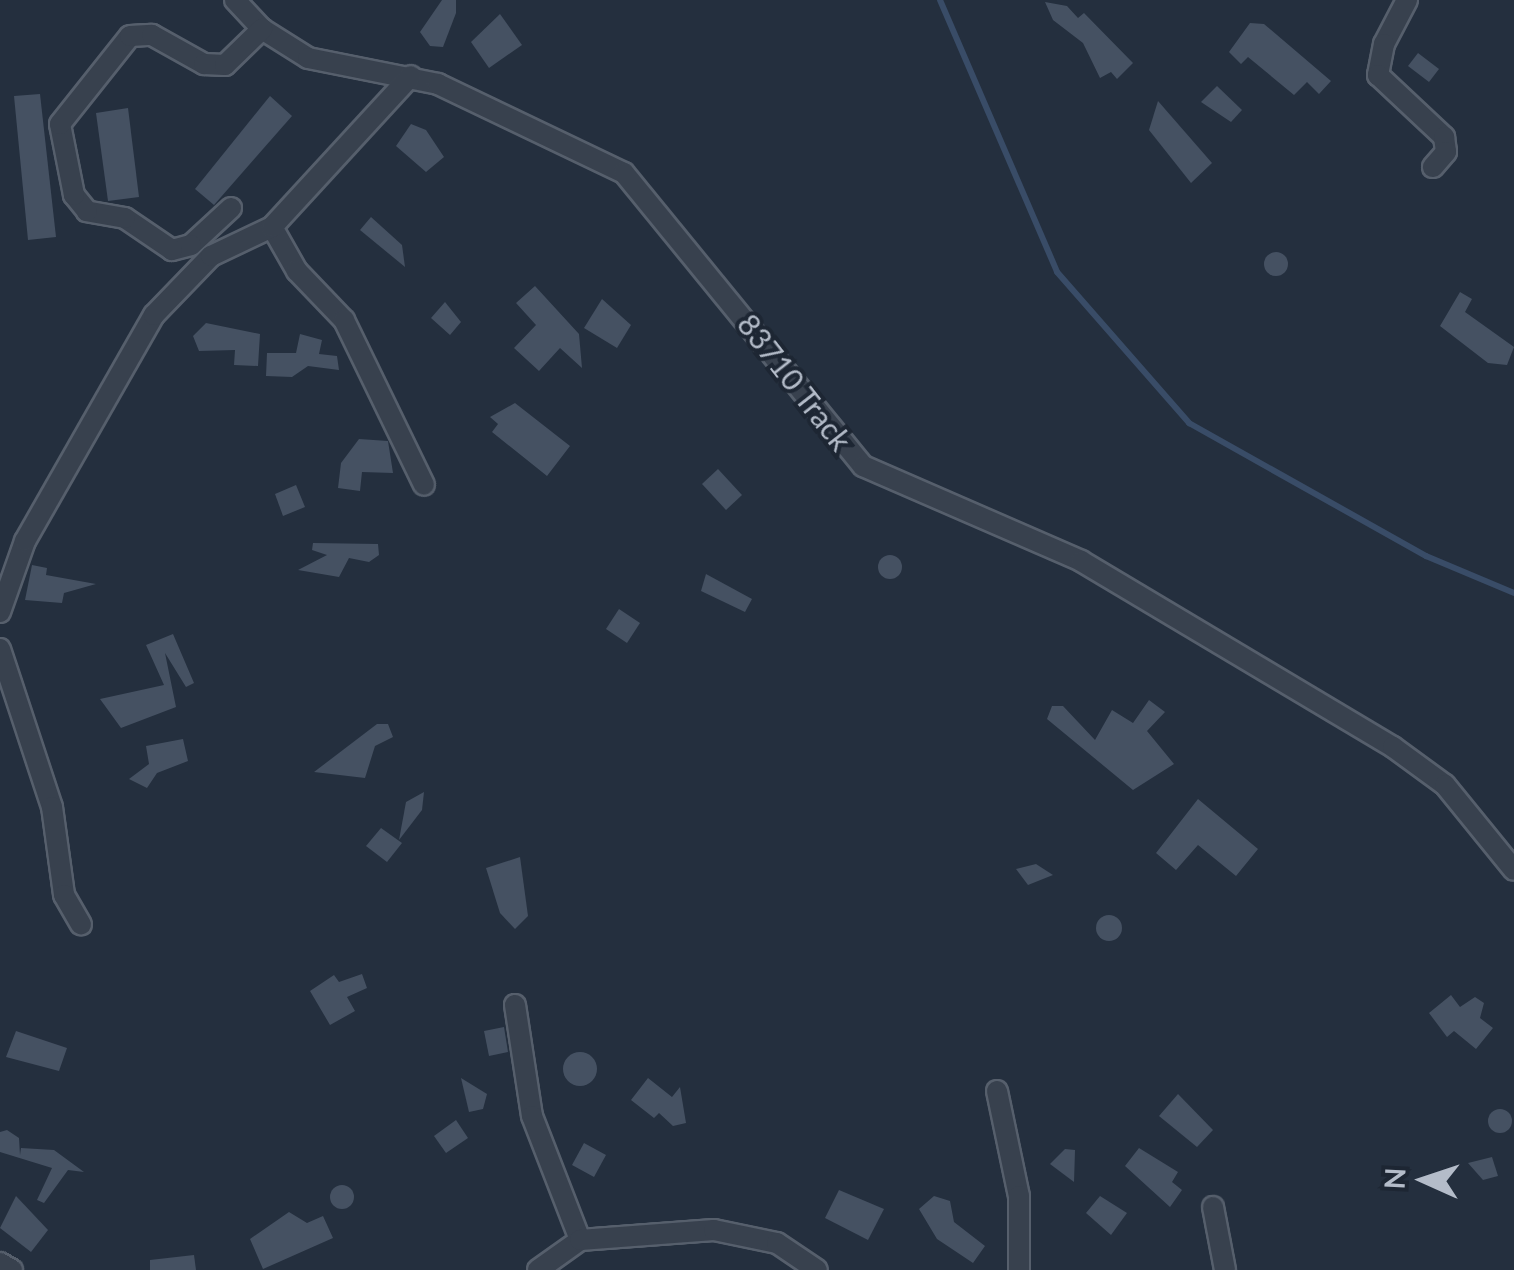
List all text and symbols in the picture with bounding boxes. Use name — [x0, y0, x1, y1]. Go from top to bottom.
street label: 83710 Track — [730, 306, 860, 458]
north arrow — [1374, 1130, 1474, 1230]
text: N — [1376, 1167, 1412, 1190]

